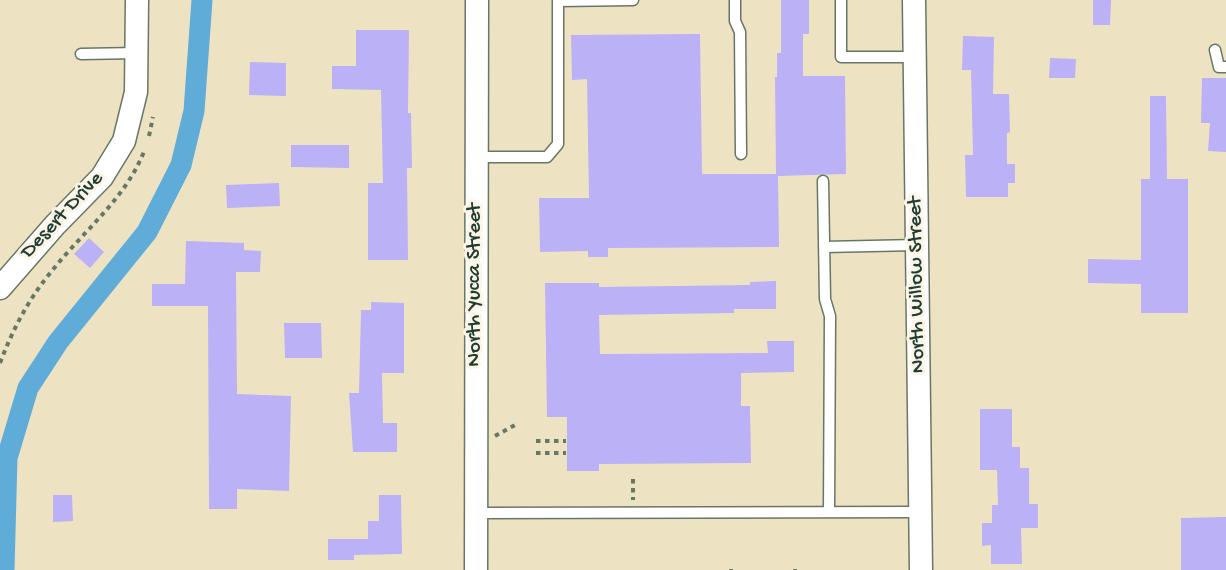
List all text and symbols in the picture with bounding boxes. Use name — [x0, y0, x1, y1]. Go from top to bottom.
street label: Desert Drive — [16, 167, 110, 265]
street label: North Willow Street — [904, 196, 932, 374]
street label: North Yucca Street — [463, 203, 489, 367]

